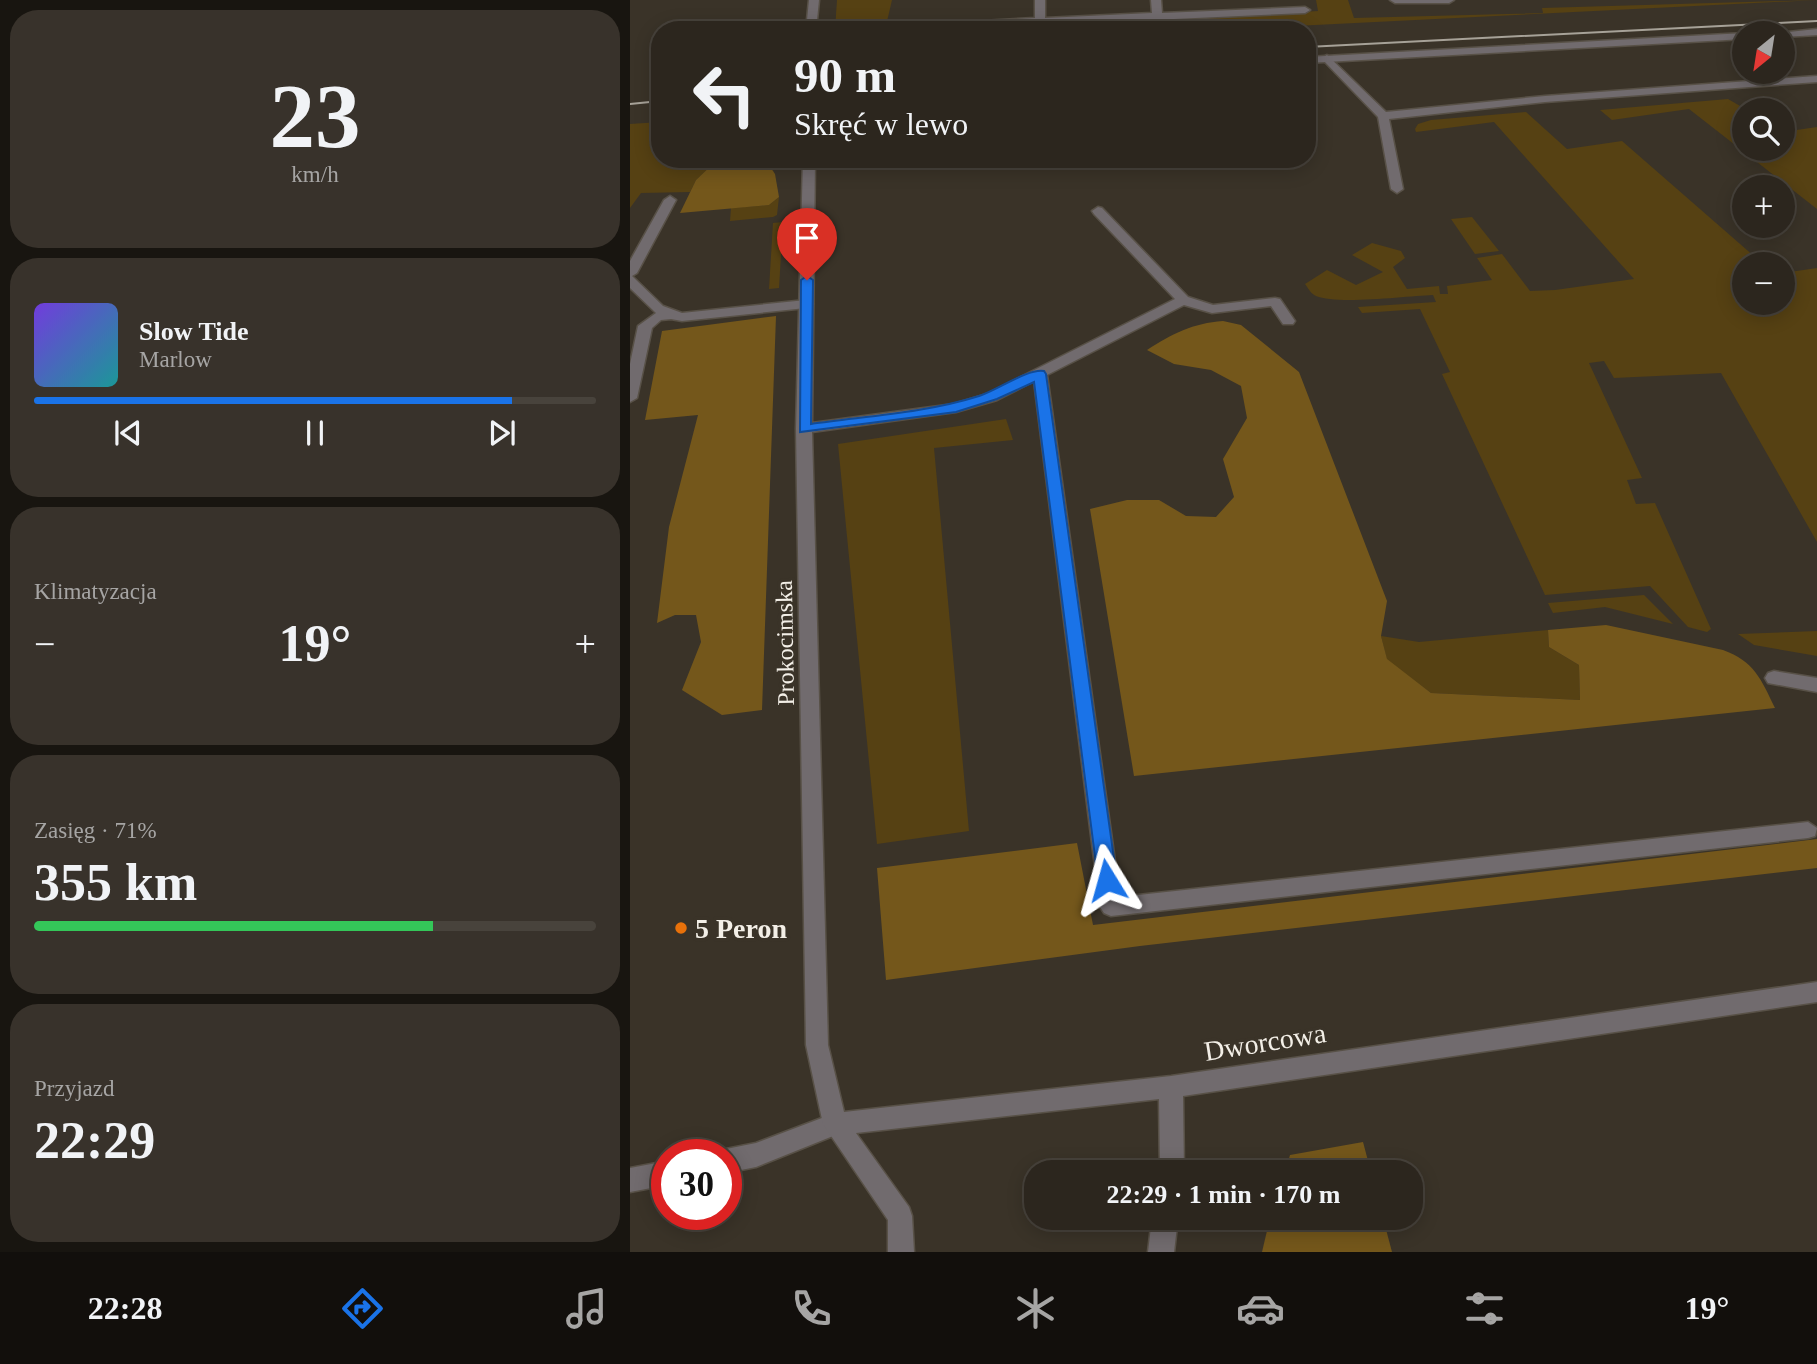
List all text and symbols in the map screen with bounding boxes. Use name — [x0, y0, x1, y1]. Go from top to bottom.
north arrow — [1732, 21, 1796, 84]
map controls — [1732, 21, 1795, 315]
text: 90 m — [794, 48, 896, 103]
icon: left — [679, 49, 770, 140]
text: 23 — [270, 66, 361, 167]
button: search — [1732, 98, 1795, 161]
text: Skręć w lewo — [794, 106, 968, 142]
text: km/h — [291, 162, 339, 187]
button: + — [1732, 175, 1795, 238]
pin — [777, 208, 837, 280]
icon: arrive — [788, 219, 826, 257]
button: − — [1732, 252, 1795, 315]
text: Slow Tide — [139, 317, 249, 346]
text: Marlow — [139, 347, 212, 372]
icon: previous — [109, 414, 147, 452]
icon: pause — [296, 414, 334, 452]
icon: next — [483, 414, 521, 452]
text: Klimatyzacja — [34, 579, 157, 604]
street label: Prokocimska — [771, 580, 799, 706]
text: 19° — [279, 615, 351, 672]
text: − — [34, 623, 55, 665]
text: + — [575, 623, 596, 665]
text: Zasięg · 71% — [34, 818, 157, 843]
position arrow — [1070, 843, 1144, 917]
text: 355 km — [34, 854, 197, 911]
place label: 5 Peron — [695, 913, 787, 944]
marker: 5 Peron — [673, 920, 689, 936]
street label: Dworcowa — [1202, 1017, 1329, 1067]
text: Przyjazd — [34, 1076, 114, 1101]
text: 22:29 — [34, 1112, 155, 1169]
speed limit sign: 30 — [651, 1139, 742, 1230]
text: 22:29 · 1 min · 170 m — [1107, 1180, 1341, 1209]
icon: directions — [338, 1284, 387, 1333]
icon: music — [562, 1284, 611, 1333]
icon: phone — [787, 1284, 836, 1333]
icon: climate — [1011, 1284, 1060, 1333]
icon: car — [1236, 1284, 1285, 1333]
icon: filters — [1460, 1284, 1509, 1333]
text: 22:28 — [88, 1290, 162, 1326]
text: 19° — [1684, 1290, 1729, 1326]

